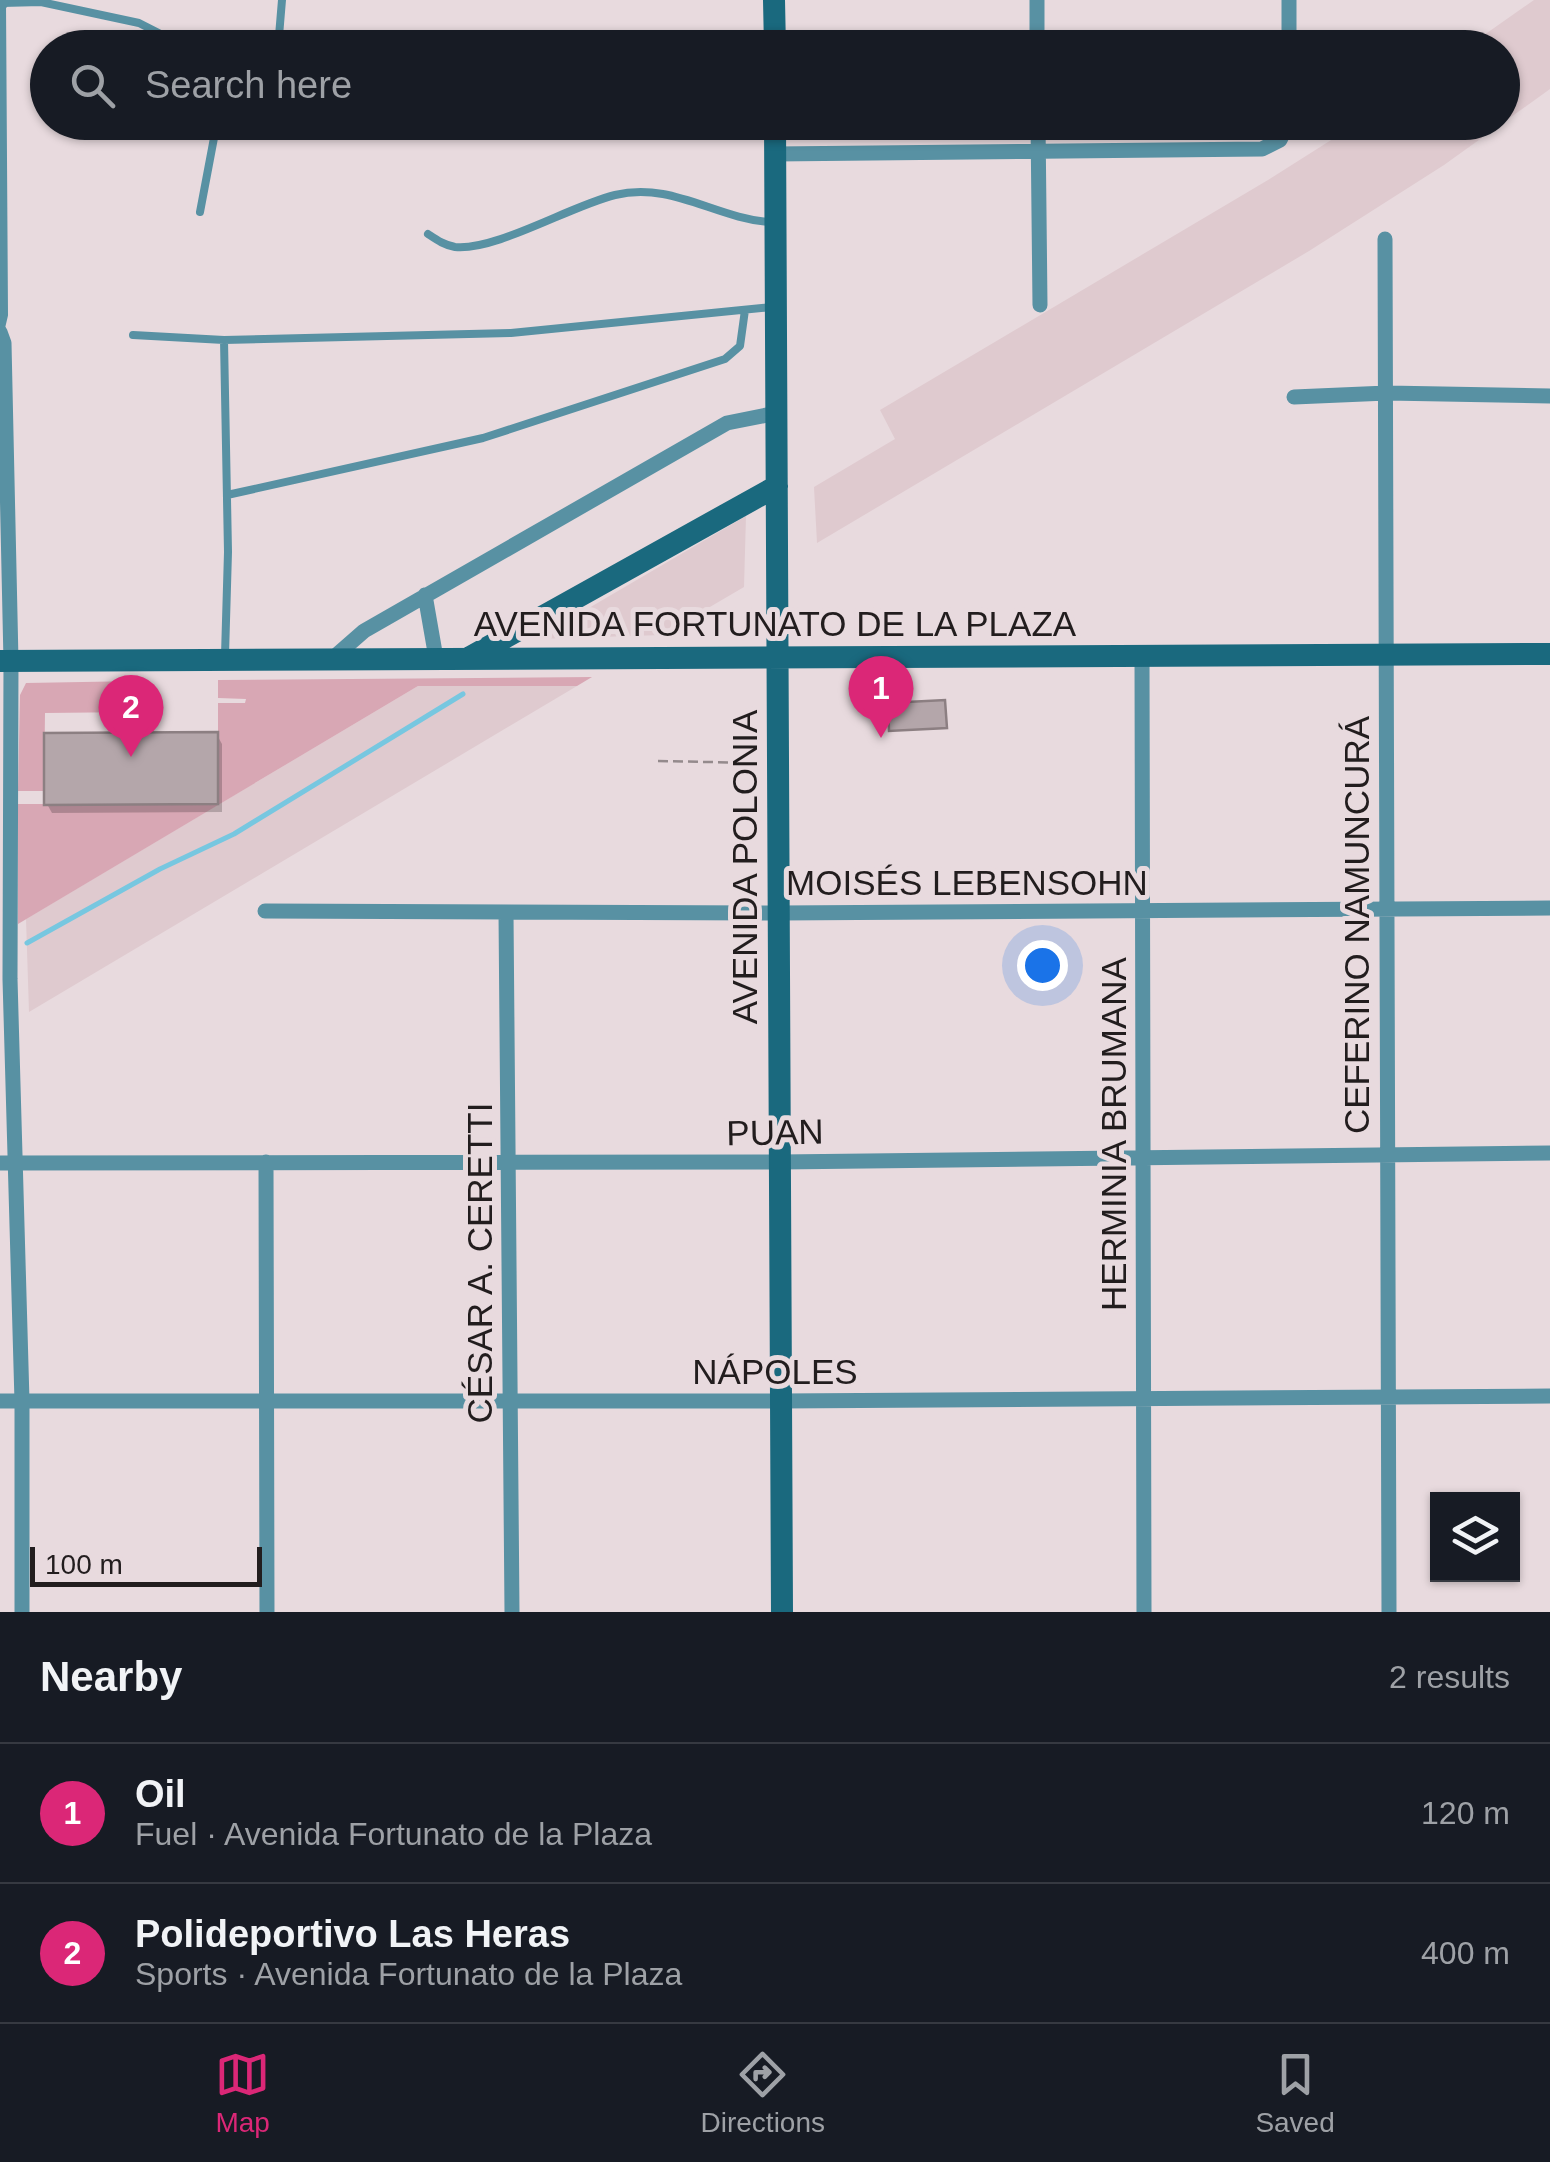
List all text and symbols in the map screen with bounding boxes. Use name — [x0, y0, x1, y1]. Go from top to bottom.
search box — [30, 30, 1520, 140]
icon: search — [65, 58, 120, 113]
text: Search here — [145, 64, 352, 106]
street label: AVENIDA FORTUNATO DE LA PLAZA — [474, 604, 1077, 643]
pin: 1 — [848, 656, 914, 738]
pin: 2 — [98, 674, 164, 757]
street label: AVENIDA POLONIA — [725, 709, 764, 1024]
street label: CEFERINO NAMUNCURÁ — [1337, 715, 1376, 1134]
street label: MOISÉS LEBENSOHN — [786, 863, 1148, 902]
your location — [1017, 940, 1068, 991]
street label: HERMINIA BRUMANA — [1094, 956, 1133, 1311]
street label: CÉSAR A. CERETTI — [460, 1103, 499, 1423]
street label: PUAN — [726, 1112, 824, 1152]
street label: NÁPOLES — [692, 1352, 858, 1391]
map controls — [1430, 1492, 1520, 1582]
button: layers — [1430, 1492, 1520, 1582]
scale bar — [30, 1542, 262, 1586]
text: 100 m — [45, 1549, 123, 1580]
text: Nearby — [40, 1653, 182, 1700]
text: 2 results — [1389, 1659, 1510, 1695]
text: Oil — [135, 1773, 186, 1815]
text: 1 — [64, 1795, 81, 1831]
text: 120 m — [1421, 1795, 1510, 1831]
text: Fuel · Avenida Fortunato de la Plaza — [135, 1816, 652, 1852]
text: Polideportivo Las Heras — [135, 1913, 570, 1955]
text: 2 — [64, 1935, 81, 1971]
text: 400 m — [1421, 1935, 1510, 1971]
text: Sports · Avenida Fortunato de la Plaza — [135, 1956, 682, 1992]
tab: Map — [215, 2047, 270, 2139]
tab: Directions — [701, 2047, 825, 2139]
tab: Saved — [1255, 2047, 1335, 2139]

